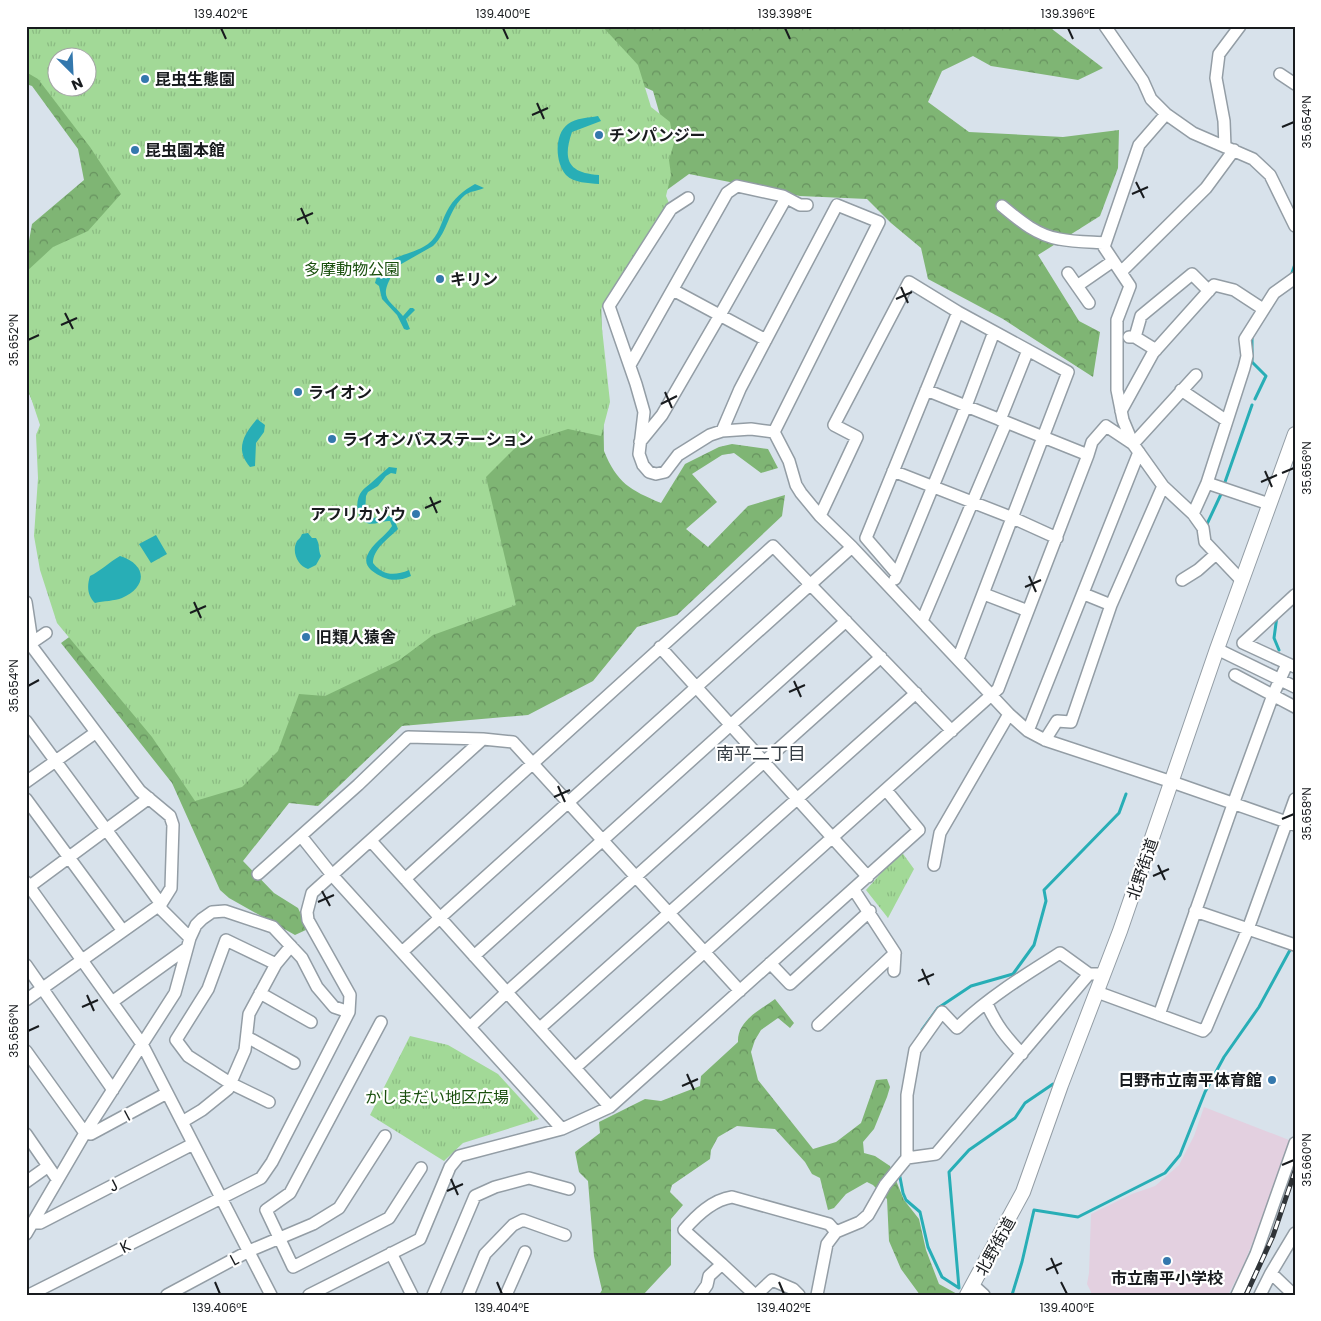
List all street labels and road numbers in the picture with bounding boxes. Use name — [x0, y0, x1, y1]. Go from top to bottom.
street label: 北野街道 — [1121, 835, 1164, 903]
street label: I — [120, 1104, 134, 1127]
street label: J — [104, 1173, 122, 1198]
street label: 北野街道 — [970, 1213, 1021, 1280]
street label: K — [116, 1234, 135, 1259]
street label: L — [226, 1248, 243, 1271]

